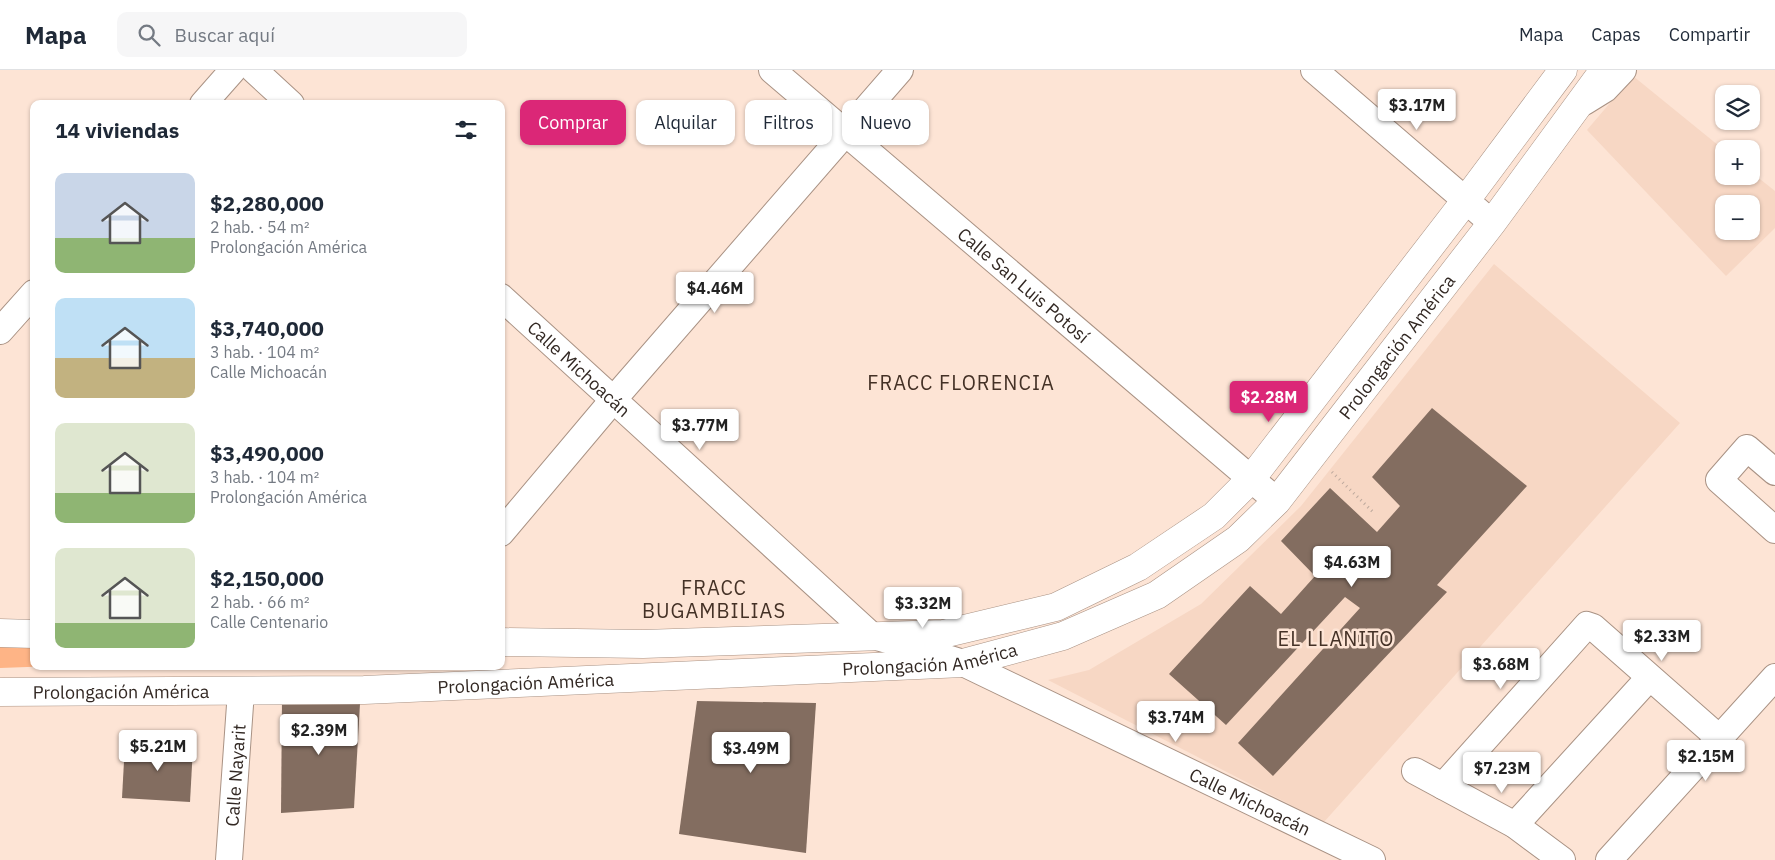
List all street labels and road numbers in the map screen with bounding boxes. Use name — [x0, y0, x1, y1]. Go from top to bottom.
street label: Calle San Luis Potosí — [953, 222, 1095, 348]
street label: Prolongación América — [1333, 269, 1460, 423]
street label: Calle Michoacán — [523, 316, 636, 421]
street label: Prolongación América — [842, 637, 1020, 680]
street label: Prolongación América — [437, 667, 615, 698]
street label: Prolongación América — [33, 679, 210, 703]
street label: Calle Nayarit — [220, 723, 250, 827]
street label: Calle Michoacán — [1186, 762, 1314, 840]

